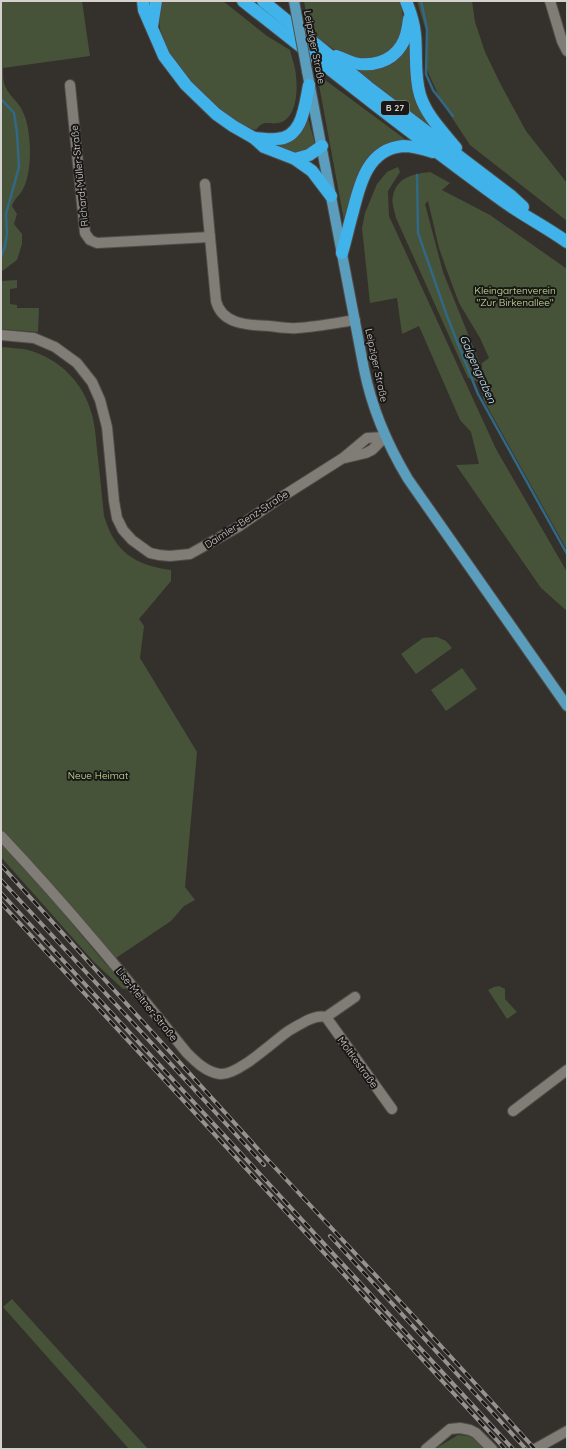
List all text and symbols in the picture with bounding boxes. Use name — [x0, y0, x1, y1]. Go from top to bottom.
street label: Leipziger Straße — [301, 9, 328, 85]
road number: B 27 — [381, 101, 409, 115]
street label: Richard-Müller-Straße — [68, 124, 91, 227]
park label: Kleingartenverein "Zur Birkenallee" — [474, 284, 556, 309]
street label: Leipziger Straße — [362, 327, 391, 403]
water label: Galgengraben — [457, 333, 499, 406]
street label: Daimler-Benz-Straße — [202, 487, 291, 551]
park label: Neue Heimat — [68, 769, 129, 782]
street label: Lise-Meitner-Straße — [113, 965, 180, 1044]
street label: Moltkestraße — [335, 1034, 381, 1091]

